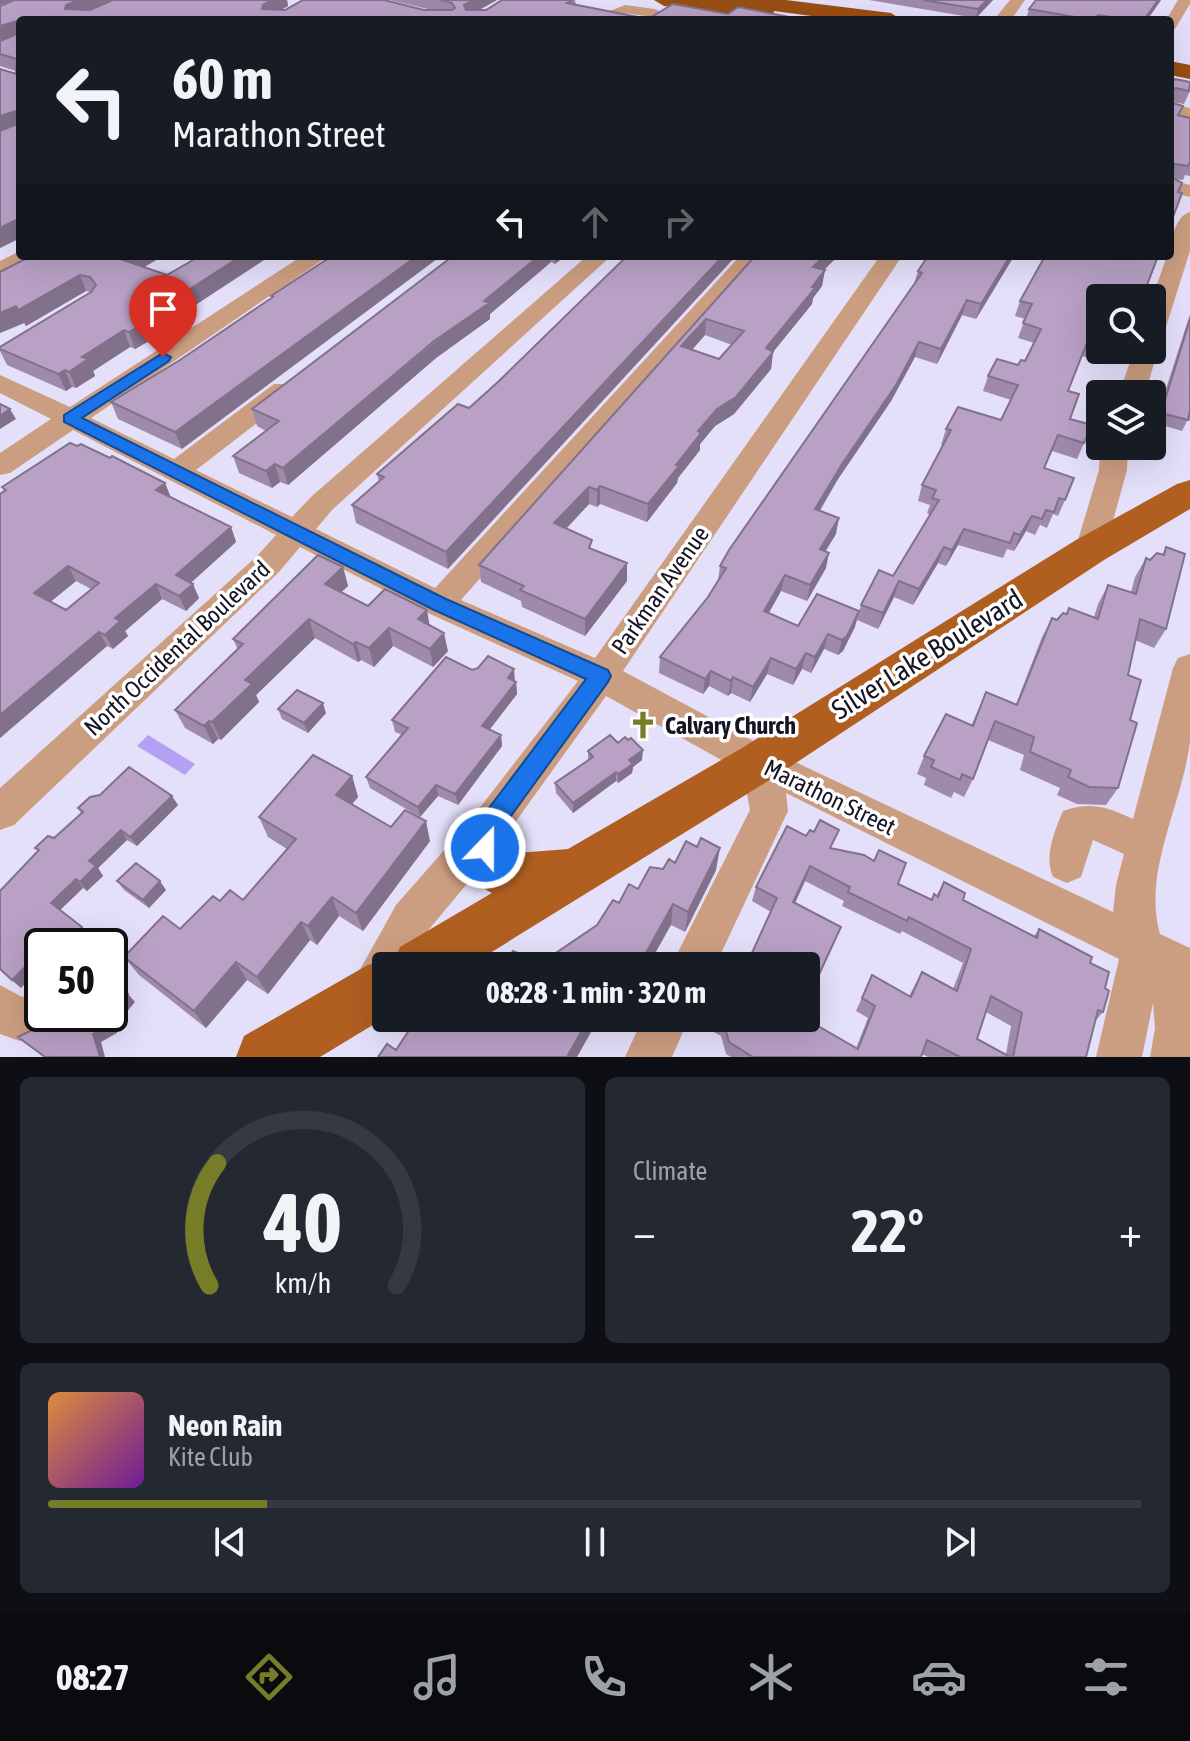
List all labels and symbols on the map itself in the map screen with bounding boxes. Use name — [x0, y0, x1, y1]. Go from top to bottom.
pin — [129, 275, 197, 357]
street label: Parkman Avenue — [606, 521, 714, 659]
street label: North Occidental Boulevard — [79, 555, 275, 741]
street label: Silver Lake Boulevard — [826, 582, 1028, 726]
church icon: Calvary Church — [628, 710, 658, 740]
place label: Calvary Church — [665, 712, 796, 739]
street label: Marathon Street — [760, 754, 900, 840]
position arrow — [443, 806, 527, 890]
speed limit sign: 50 — [24, 928, 128, 1032]

